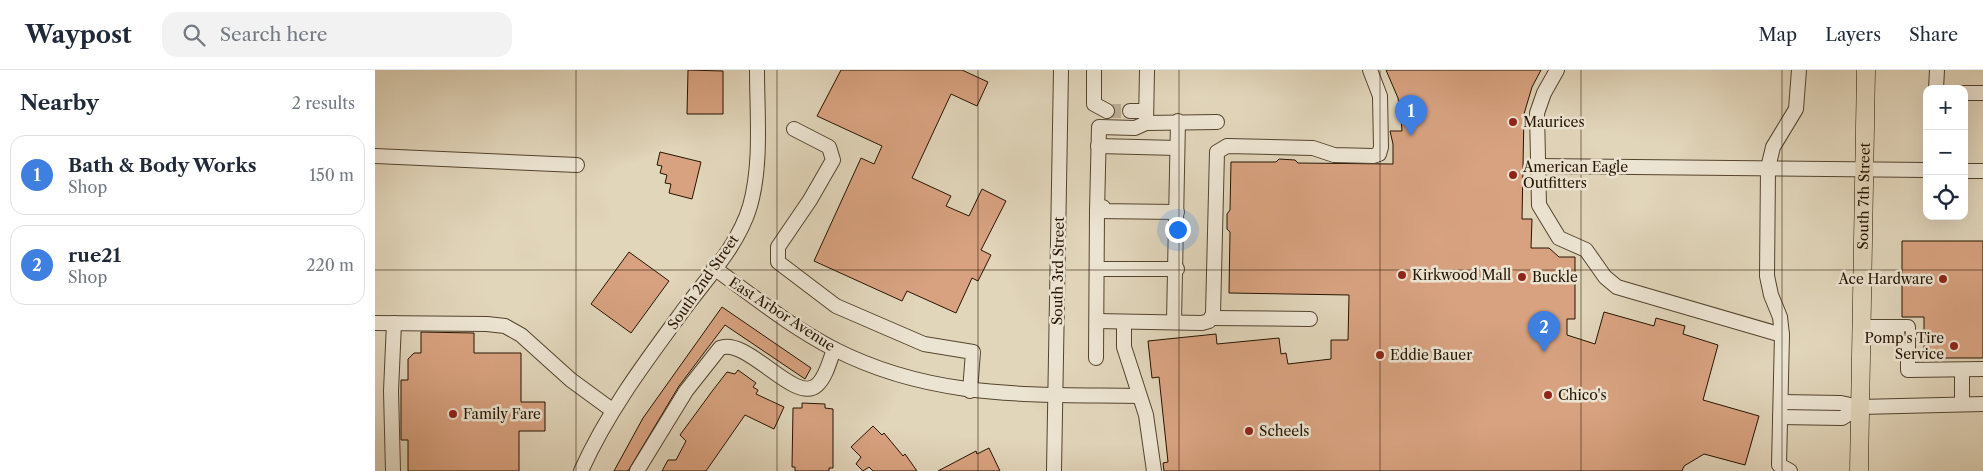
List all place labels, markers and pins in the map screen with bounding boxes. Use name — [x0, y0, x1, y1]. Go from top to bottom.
pin: 1 — [1395, 95, 1427, 136]
place label: Maurices — [1523, 113, 1584, 131]
marker: Maurices — [1507, 116, 1519, 128]
place label: American Eagle Outfitters — [1522, 158, 1628, 192]
marker: American Eagle Outfitters — [1507, 169, 1519, 181]
place label: Kirkwood Mall — [1412, 266, 1511, 284]
place label: Buckle — [1532, 268, 1578, 286]
marker: Kirkwood Mall — [1396, 269, 1408, 281]
place label: Ace Hardware — [1837, 270, 1933, 288]
marker: Buckle — [1516, 271, 1528, 283]
marker: Ace Hardware — [1937, 273, 1949, 285]
pin: 2 — [1528, 311, 1560, 352]
place label: Pomp's Tire Service — [1865, 329, 1944, 363]
marker: Pomp's Tire Service — [1948, 340, 1960, 352]
place label: Eddie Bauer — [1390, 346, 1472, 364]
marker: Eddie Bauer — [1374, 349, 1386, 361]
place label: Chico's — [1558, 386, 1607, 404]
marker: Chico's — [1542, 389, 1554, 401]
place label: Family Fare — [463, 405, 541, 423]
marker: Family Fare — [447, 408, 459, 420]
place label: Scheels — [1259, 422, 1309, 440]
marker: Scheels — [1243, 425, 1255, 437]

